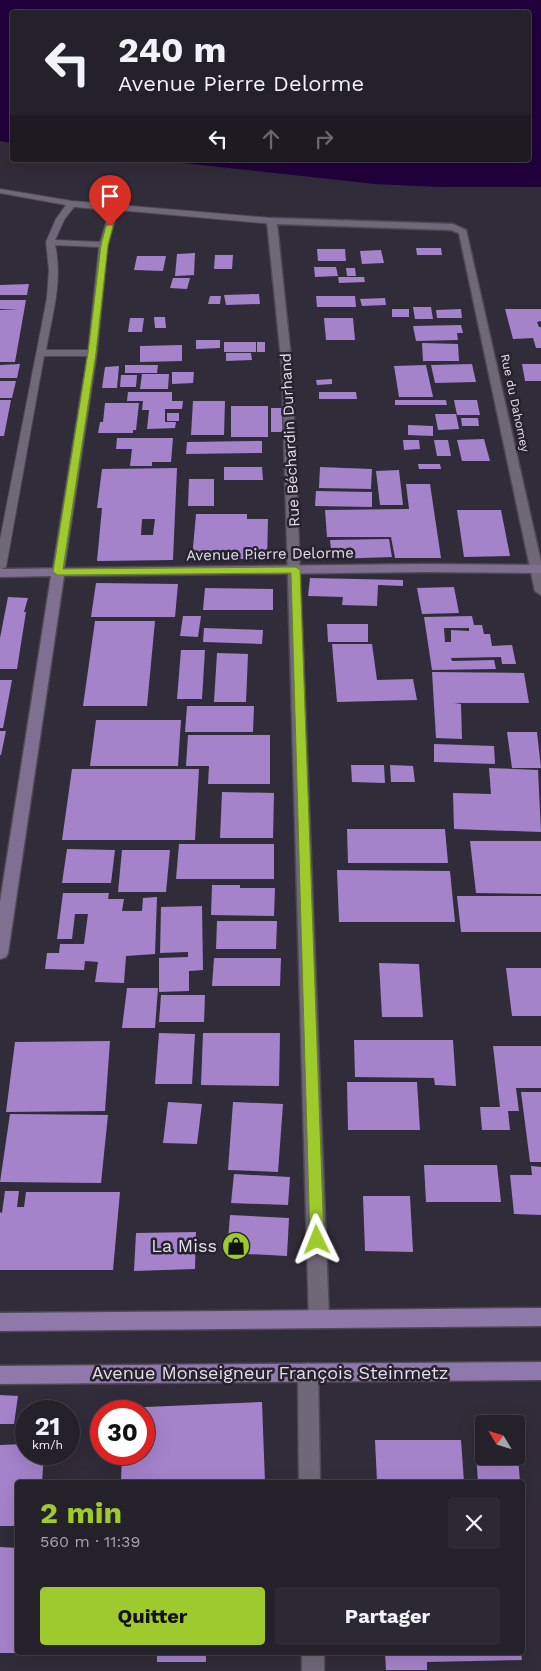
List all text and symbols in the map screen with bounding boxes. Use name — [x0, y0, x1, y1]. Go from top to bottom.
text: 240 m — [118, 29, 227, 71]
icon: left — [35, 30, 100, 95]
text: Avenue Pierre Delorme — [118, 71, 364, 96]
icon: left — [204, 125, 232, 153]
icon: ahead — [257, 125, 285, 153]
icon: right — [310, 125, 338, 153]
pin — [89, 175, 131, 226]
icon: arrive — [96, 182, 124, 210]
street label: Rue Béchardin Durhand — [276, 353, 304, 527]
street label: Rue du Dahomey — [498, 353, 532, 454]
street label: Avenue Pierre Delorme — [186, 544, 354, 564]
position arrow — [290, 1213, 342, 1265]
shop icon: La Miss — [221, 1231, 251, 1261]
place label: La Miss — [151, 1235, 217, 1256]
street label: Avenue Monseigneur François Steinmetz — [92, 1362, 448, 1383]
speed limit sign: 30 — [90, 1400, 155, 1465]
text: 21 — [35, 1412, 60, 1441]
north arrow — [475, 1415, 525, 1465]
map controls — [475, 1415, 525, 1465]
text: km/h — [32, 1438, 63, 1452]
text: 2 min — [40, 1495, 122, 1530]
button: close — [448, 1497, 500, 1549]
text: 560 m · 11:39 — [40, 1532, 140, 1551]
button: Quitter — [40, 1587, 265, 1645]
button: Partager — [275, 1587, 500, 1645]

